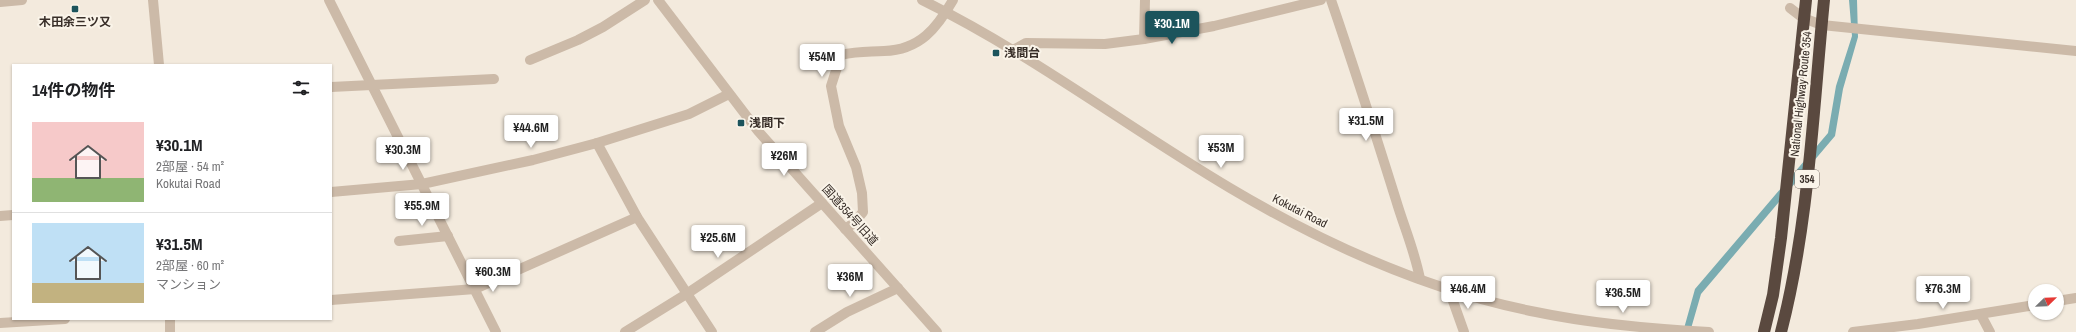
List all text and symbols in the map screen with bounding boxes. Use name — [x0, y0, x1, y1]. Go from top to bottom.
marker: 木田余三ツ又 — [70, 4, 80, 14]
pin: ¥30.1M — [1139, 11, 1205, 45]
place label: 木田余三ツ又 — [39, 14, 111, 30]
text: ¥30.1M — [1154, 15, 1190, 32]
street label: National Highway Route 354 — [1786, 30, 1816, 157]
pin: ¥54M — [798, 44, 846, 78]
place label: 浅間台 — [1004, 45, 1040, 61]
text: ¥54M — [809, 48, 835, 65]
marker: 浅間台 — [991, 48, 1001, 58]
icon: filters — [290, 77, 312, 99]
text: 14件の物件 — [32, 78, 116, 101]
pin: ¥31.5M — [1333, 108, 1399, 142]
text: ¥31.5M — [1348, 112, 1384, 129]
pin: ¥44.6M — [498, 115, 564, 149]
place label: 浅間下 — [749, 115, 785, 131]
marker: 浅間下 — [736, 118, 746, 128]
text: ¥44.6M — [513, 119, 549, 136]
text: ¥30.1M — [156, 133, 203, 156]
pin: ¥53M — [1197, 135, 1245, 169]
pin: ¥30.3M — [370, 137, 436, 171]
icon: home — [64, 138, 112, 186]
text: ¥53M — [1208, 139, 1234, 156]
text: ¥30.3M — [385, 141, 421, 158]
pin: ¥26M — [760, 143, 808, 177]
text: ¥26M — [771, 147, 797, 164]
text: 2部屋 · 54 m² — [156, 158, 224, 175]
road number: 354 — [1795, 170, 1819, 188]
text: Kokutai Road — [156, 175, 221, 192]
street label: 国道354号旧道 — [818, 181, 882, 249]
street label: Kokutai Road — [1270, 190, 1330, 232]
pin: ¥55.9M — [389, 193, 455, 227]
text: ¥55.9M — [404, 197, 440, 214]
pin: ¥25.6M — [685, 225, 751, 259]
text: ¥25.6M — [700, 229, 736, 246]
text: ¥31.5M — [156, 232, 203, 255]
icon: home — [64, 239, 112, 287]
text: 2部屋 · 60 m² — [156, 257, 224, 274]
pin: ¥60.3M — [460, 259, 526, 293]
text: ¥60.3M — [475, 263, 511, 280]
pin: ¥36M — [826, 264, 874, 298]
text: ¥36M — [837, 268, 863, 285]
text: マンション — [156, 276, 221, 293]
pin: ¥46.4M — [1435, 276, 1501, 310]
pin: ¥76.3M — [1910, 276, 1976, 310]
text: ¥46.4M — [1450, 280, 1486, 297]
pin: ¥36.5M — [1590, 280, 1656, 314]
text: ¥76.3M — [1925, 280, 1961, 297]
text: ¥36.5M — [1605, 284, 1641, 301]
north arrow — [2028, 284, 2064, 320]
map controls — [2028, 284, 2064, 320]

